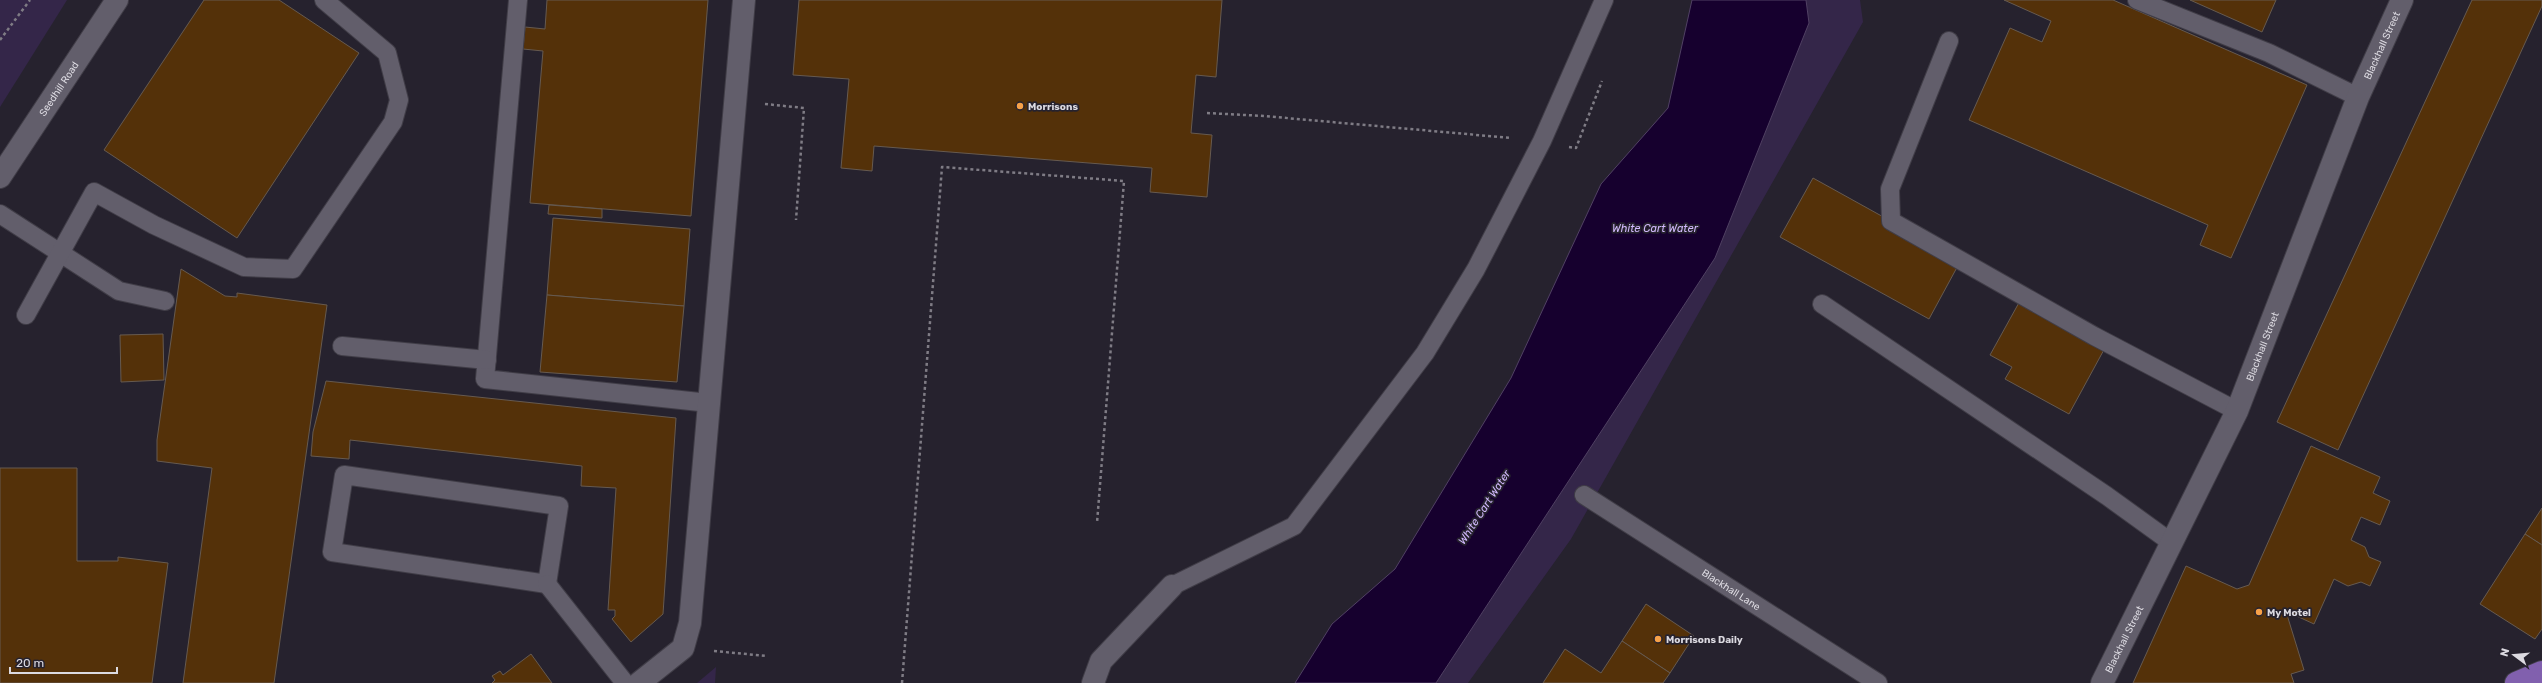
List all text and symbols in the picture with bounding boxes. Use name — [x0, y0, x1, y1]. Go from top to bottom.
street label: Blackhall Street — [2362, 10, 2403, 82]
street label: Seedhill Road — [37, 60, 82, 119]
marker: Morrisons — [1015, 101, 1025, 111]
place label: Morrisons — [1028, 101, 1078, 113]
water label: White Cart Water — [1612, 222, 1699, 235]
street label: Blackhall Street — [2244, 310, 2282, 383]
water label: White Cart Water — [1456, 467, 1514, 547]
street label: Blackhall Lane — [1699, 567, 1763, 613]
street label: Blackhall Street — [2103, 604, 2146, 675]
marker: My Motel — [2254, 607, 2264, 617]
place label: My Motel — [2267, 607, 2311, 619]
marker: Morrisons Daily — [1653, 634, 1663, 644]
place label: Morrisons Daily — [1666, 634, 1743, 646]
north arrow — [2494, 635, 2534, 675]
text: N — [2498, 647, 2512, 658]
scale bar — [10, 649, 117, 675]
text: 20 m — [16, 656, 44, 670]

